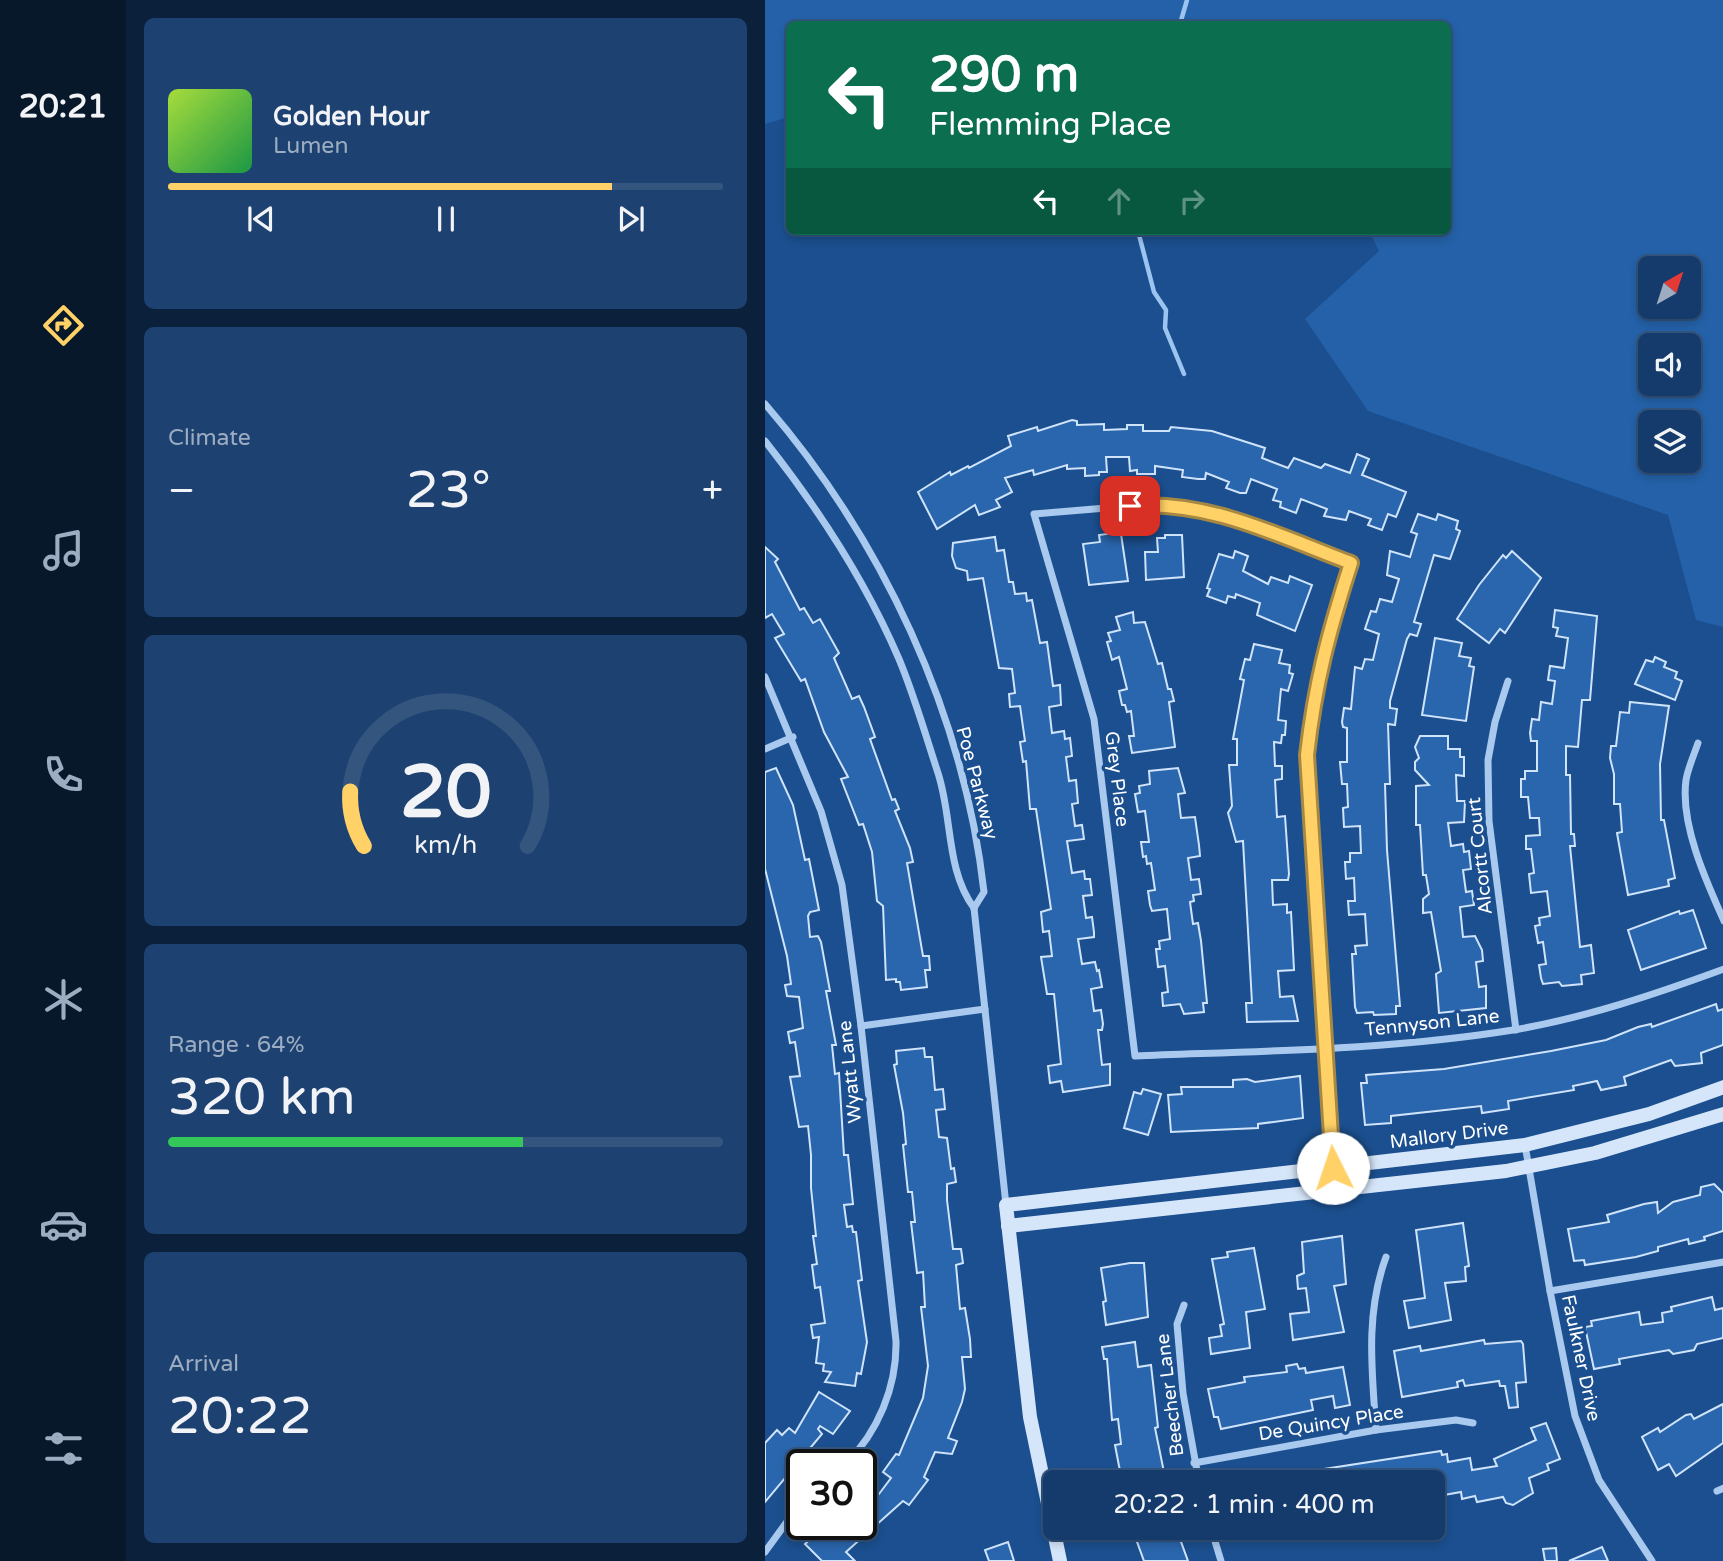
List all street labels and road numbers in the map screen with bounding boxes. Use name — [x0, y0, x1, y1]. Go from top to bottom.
street label: Poe Parkway — [951, 724, 1003, 842]
street label: Grey Place — [1100, 730, 1134, 828]
street label: Alcortt Court — [1463, 796, 1497, 916]
street label: Tennyson Lane — [1364, 1005, 1500, 1041]
street label: Wyatt Lane — [834, 1020, 866, 1124]
street label: Mallory Drive — [1388, 1117, 1510, 1153]
street label: Faulkner Drive — [1557, 1293, 1605, 1423]
street label: Beecher Lane — [1152, 1333, 1188, 1457]
street label: De Quincy Place — [1257, 1401, 1405, 1445]

